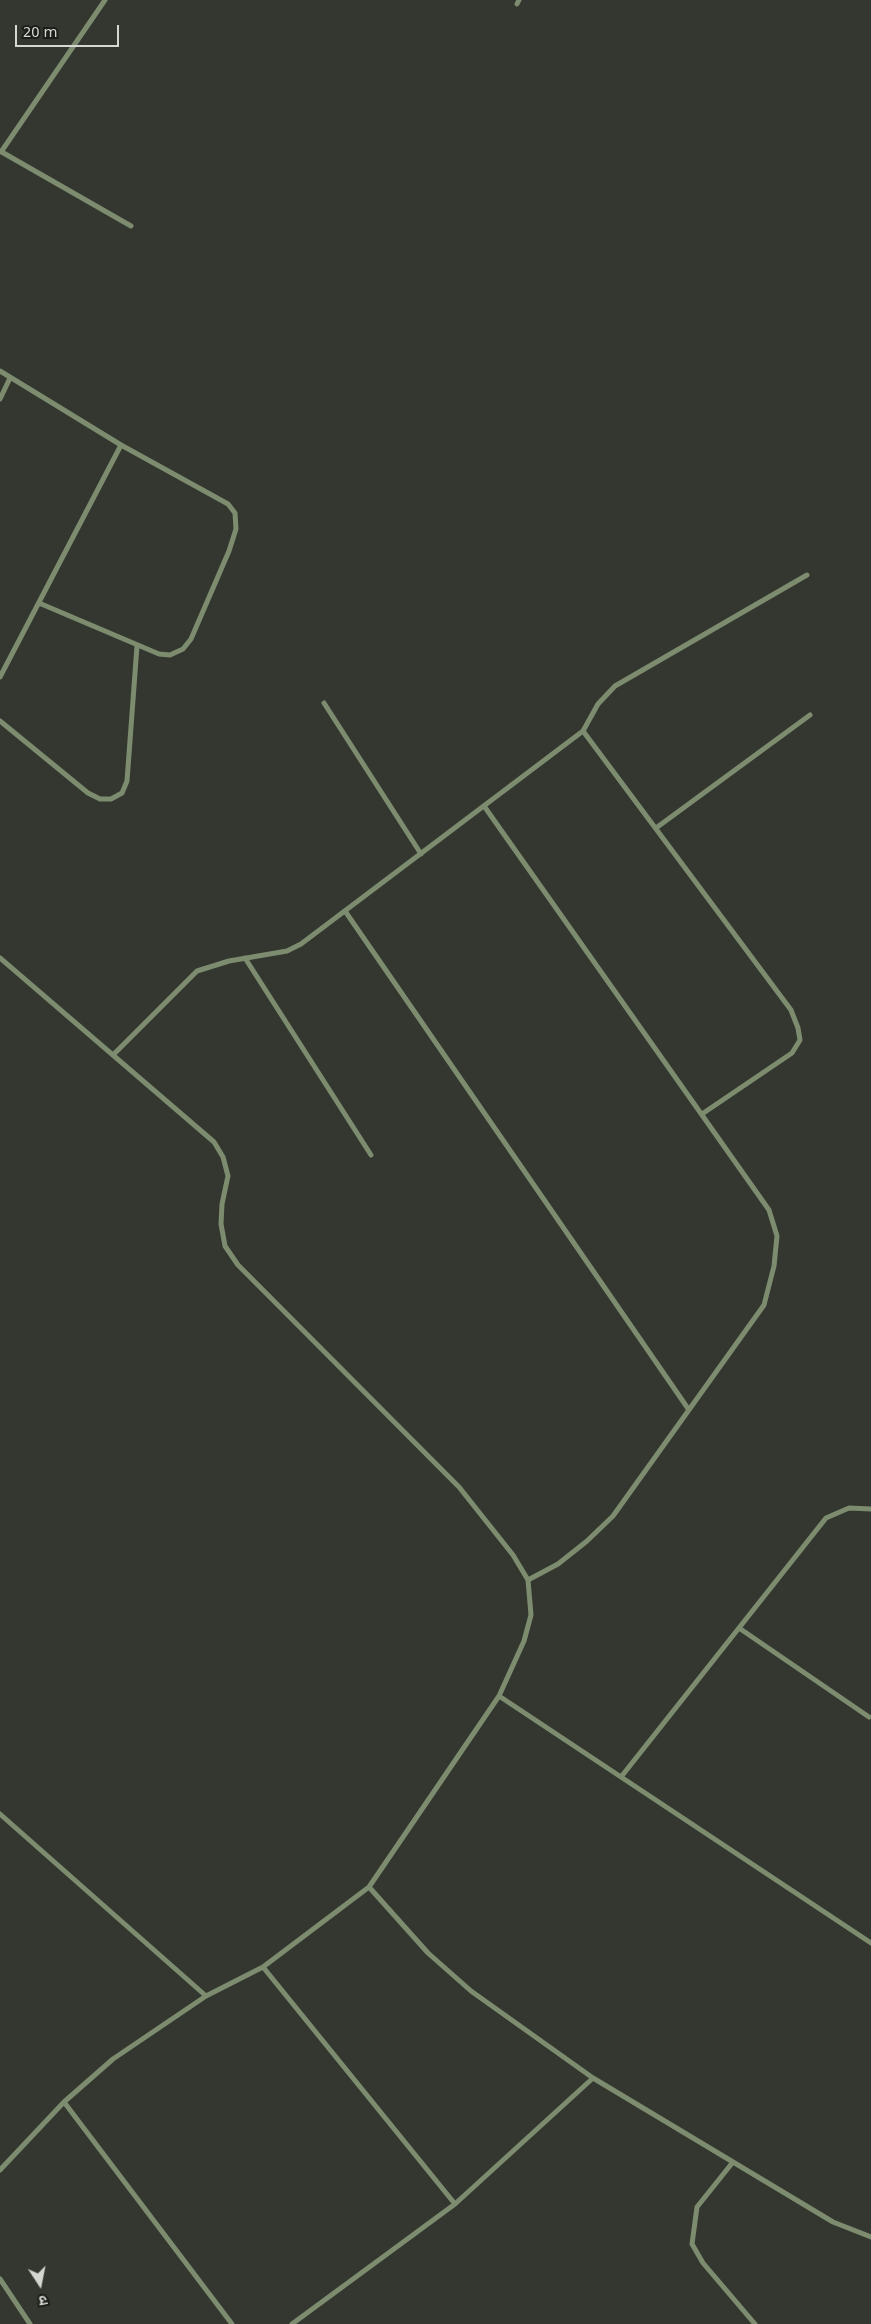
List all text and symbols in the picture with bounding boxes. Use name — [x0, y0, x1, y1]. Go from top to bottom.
scale bar — [18, 15, 121, 47]
text: 20 m — [23, 24, 57, 43]
north arrow — [15, 2259, 65, 2309]
text: उ — [37, 2289, 49, 2309]

